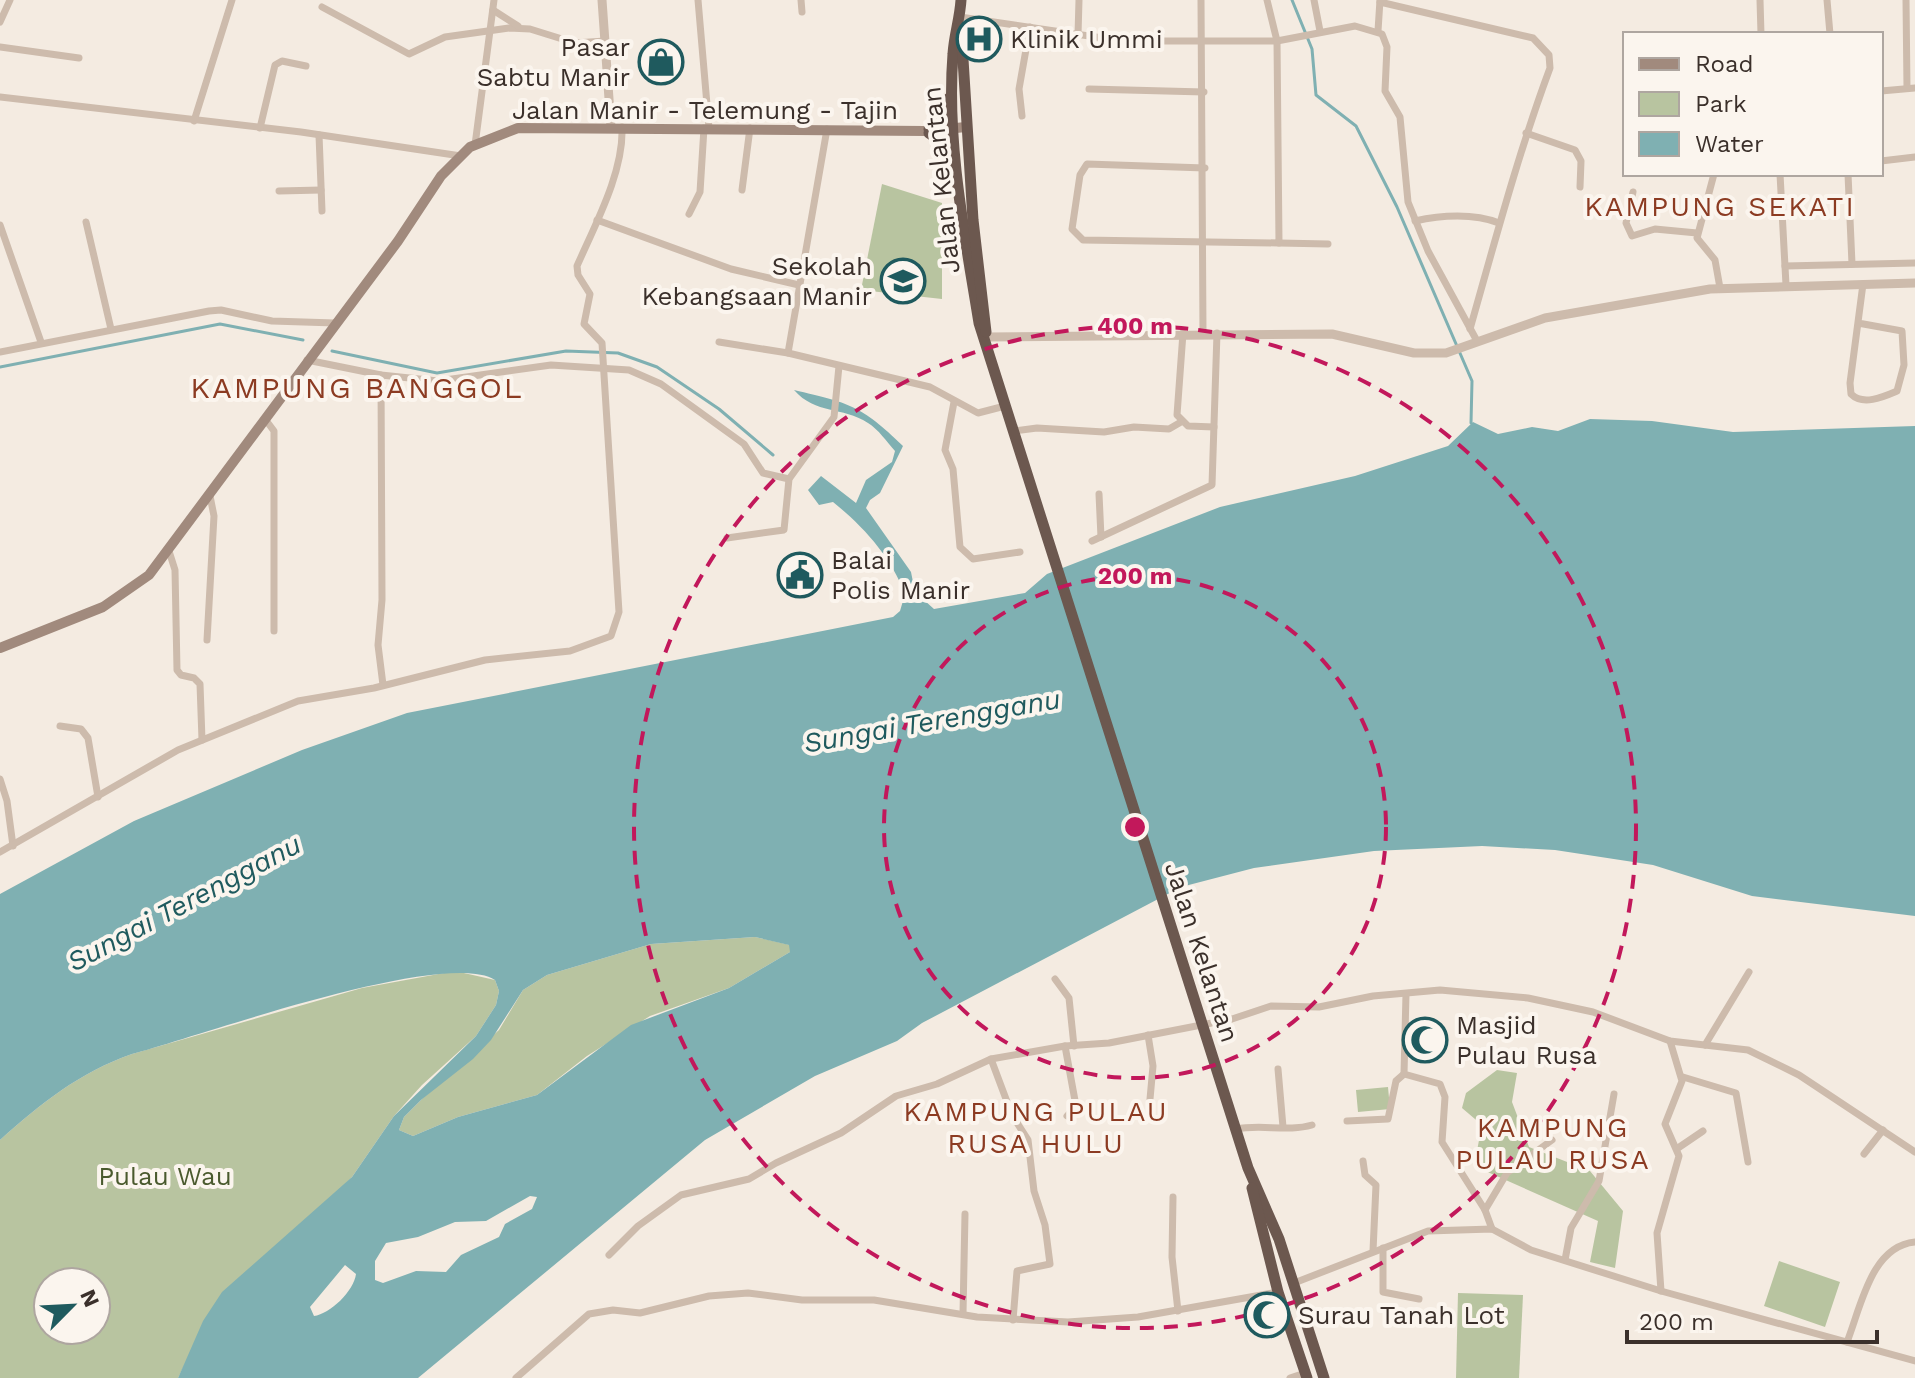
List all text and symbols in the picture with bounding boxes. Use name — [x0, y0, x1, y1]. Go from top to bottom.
hospital icon: Klinik Ummi — [955, 15, 1003, 63]
place label: Klinik Ummi — [1010, 24, 1163, 54]
place label: Pasar Sabtu Manir — [477, 32, 630, 92]
legend — [1623, 32, 1883, 176]
shop icon: Pasar Sabtu Manir — [637, 38, 685, 86]
text: Road — [1695, 50, 1754, 78]
street label: Jalan Kelantan — [916, 85, 966, 275]
text: Park — [1695, 90, 1747, 118]
street label: Jalan Manir - Telemung - Tajin — [512, 95, 898, 125]
text: Water — [1695, 130, 1764, 158]
district label: KAMPUNG SEKATI — [1584, 190, 1856, 223]
place label: Sekolah Kebangsaan Manir — [642, 251, 872, 311]
school or university icon: Sekolah Kebangsaan Manir — [879, 257, 927, 305]
text: 400 m — [1097, 312, 1173, 340]
district label: KAMPUNG BANGGOL — [190, 370, 524, 405]
place label: Balai Polis Manir — [831, 545, 970, 605]
public building icon: Balai Polis Manir — [776, 551, 824, 599]
text: 200 m — [1098, 562, 1172, 590]
water label: Sungai Terengganu — [801, 682, 1063, 760]
centre of rings — [1121, 813, 1149, 841]
water label: Sungai Terengganu — [61, 827, 307, 979]
street label: Jalan Kelantan — [1159, 858, 1245, 1046]
place label: Masjid Pulau Rusa — [1456, 1010, 1597, 1070]
mosque icon: Masjid Pulau Rusa — [1401, 1016, 1449, 1064]
district label: KAMPUNG PULAU RUSA HULU — [903, 1095, 1169, 1160]
district label: KAMPUNG PULAU RUSA — [1455, 1111, 1651, 1176]
park label: Pulau Wau — [98, 1161, 232, 1191]
north arrow — [32, 1266, 112, 1346]
text: N — [75, 1286, 105, 1311]
mosque icon: Surau Tanah Lot — [1243, 1291, 1291, 1339]
scale bar — [1627, 1294, 1877, 1344]
place label: Surau Tanah Lot — [1298, 1300, 1505, 1330]
text: 200 m — [1639, 1308, 1714, 1336]

